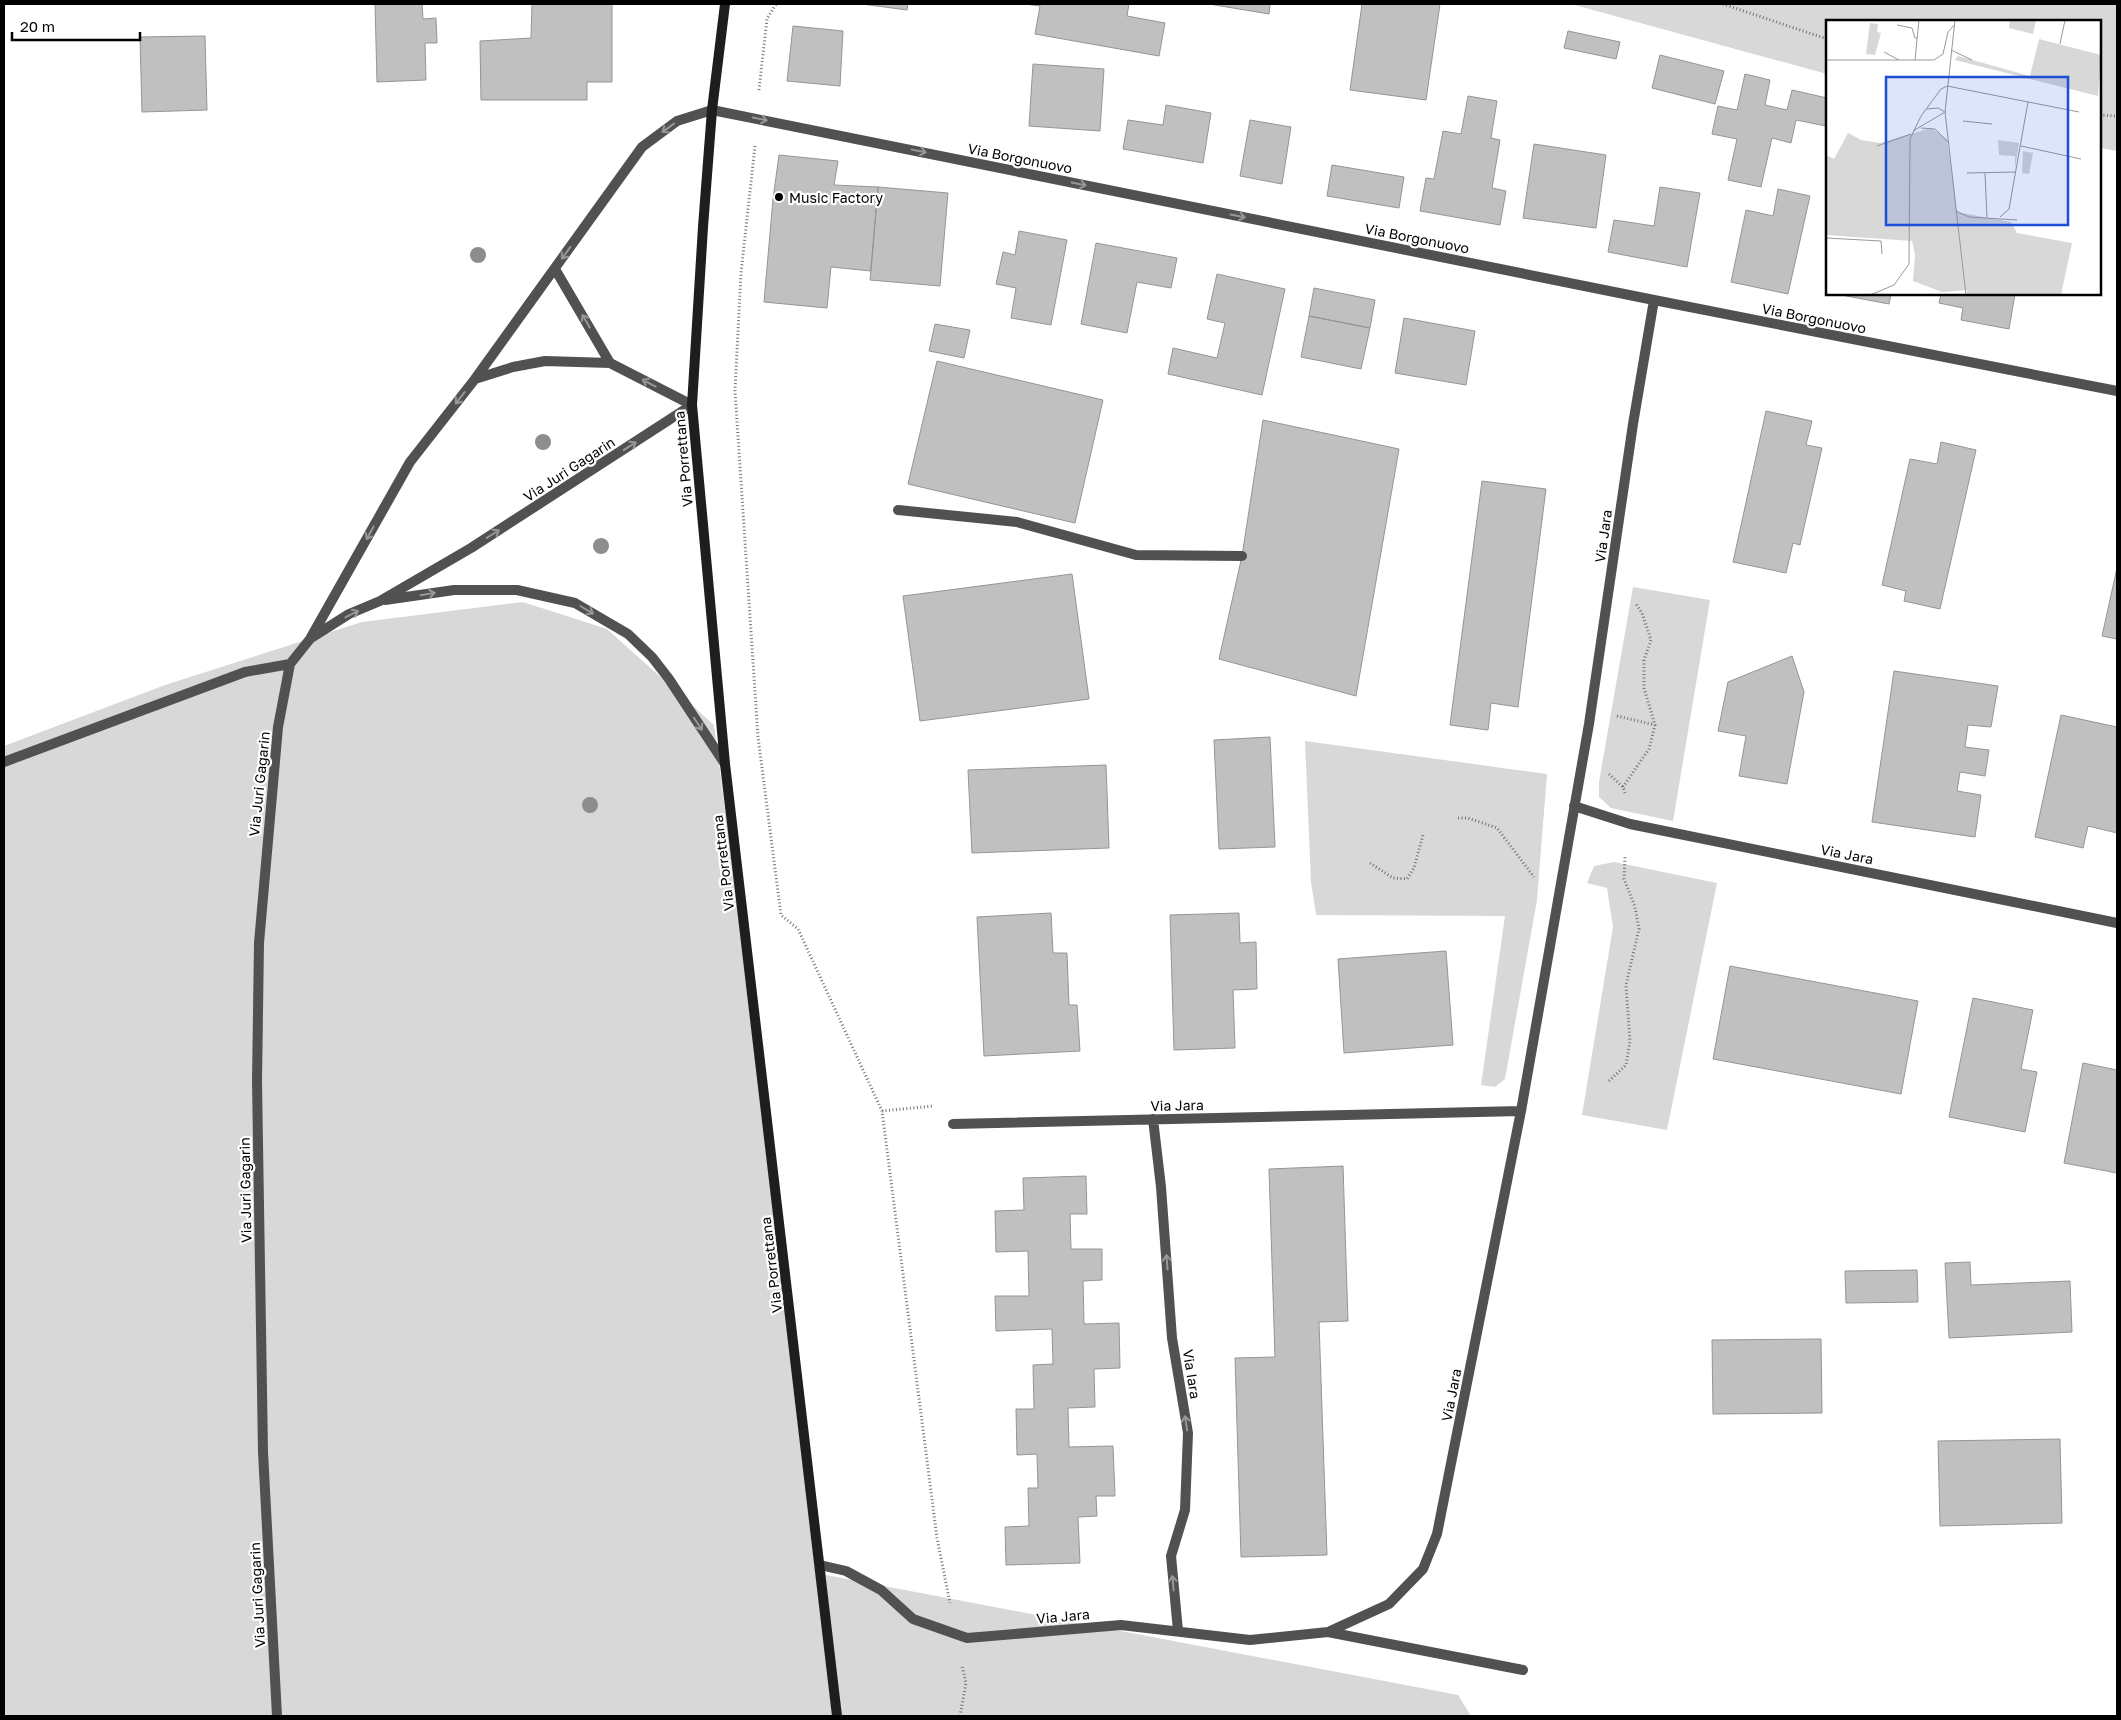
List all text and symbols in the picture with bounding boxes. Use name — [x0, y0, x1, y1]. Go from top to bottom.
scale bar — [12, 10, 140, 42]
text: 20 m — [20, 17, 55, 35]
inset map — [1826, 20, 2101, 295]
one-way arrow — [752, 115, 768, 124]
one-way arrow — [661, 123, 675, 133]
street label: Via Borgonuovo — [966, 140, 1074, 176]
one-way arrow — [911, 147, 927, 157]
one-way arrow — [1070, 179, 1086, 189]
place label: Music Factory — [789, 189, 883, 206]
marker: Music Factory — [773, 191, 785, 203]
one-way arrow — [1229, 212, 1245, 221]
street label: Via Borgonuovo — [1363, 220, 1471, 256]
one-way arrow — [561, 246, 571, 260]
street label: Via Borgonuovo — [1760, 300, 1868, 336]
one-way arrow — [580, 314, 590, 328]
one-way arrow — [641, 378, 656, 388]
one-way arrow — [454, 391, 465, 404]
street label: Via Porrettana — [670, 410, 696, 508]
street label: Via Juri Gagarin — [520, 433, 618, 505]
one-way arrow — [623, 441, 637, 451]
street label: Via Jara — [1591, 508, 1615, 564]
one-way arrow — [364, 525, 374, 540]
one-way arrow — [486, 529, 500, 539]
one-way arrow — [419, 588, 435, 598]
one-way arrow — [579, 605, 593, 615]
one-way arrow — [344, 609, 359, 618]
one-way arrow — [694, 716, 704, 730]
street label: Via Juri Gagarin — [245, 731, 273, 837]
street label: Via Porrettana — [709, 814, 737, 912]
street label: Via Jara — [1819, 841, 1875, 867]
street label: Via Jara — [1150, 1096, 1204, 1114]
street label: Via Juri Gagarin — [236, 1137, 254, 1243]
street label: Via Porrettana — [757, 1216, 785, 1314]
one-way arrow — [1162, 1254, 1171, 1270]
street label: Via Iara — [1180, 1348, 1204, 1400]
street label: Via Jara — [1438, 1367, 1464, 1423]
one-way arrow — [1181, 1415, 1191, 1431]
street label: Via Juri Gagarin — [246, 1542, 268, 1648]
one-way arrow — [1168, 1575, 1178, 1591]
street label: Via Jara — [1036, 1605, 1090, 1627]

